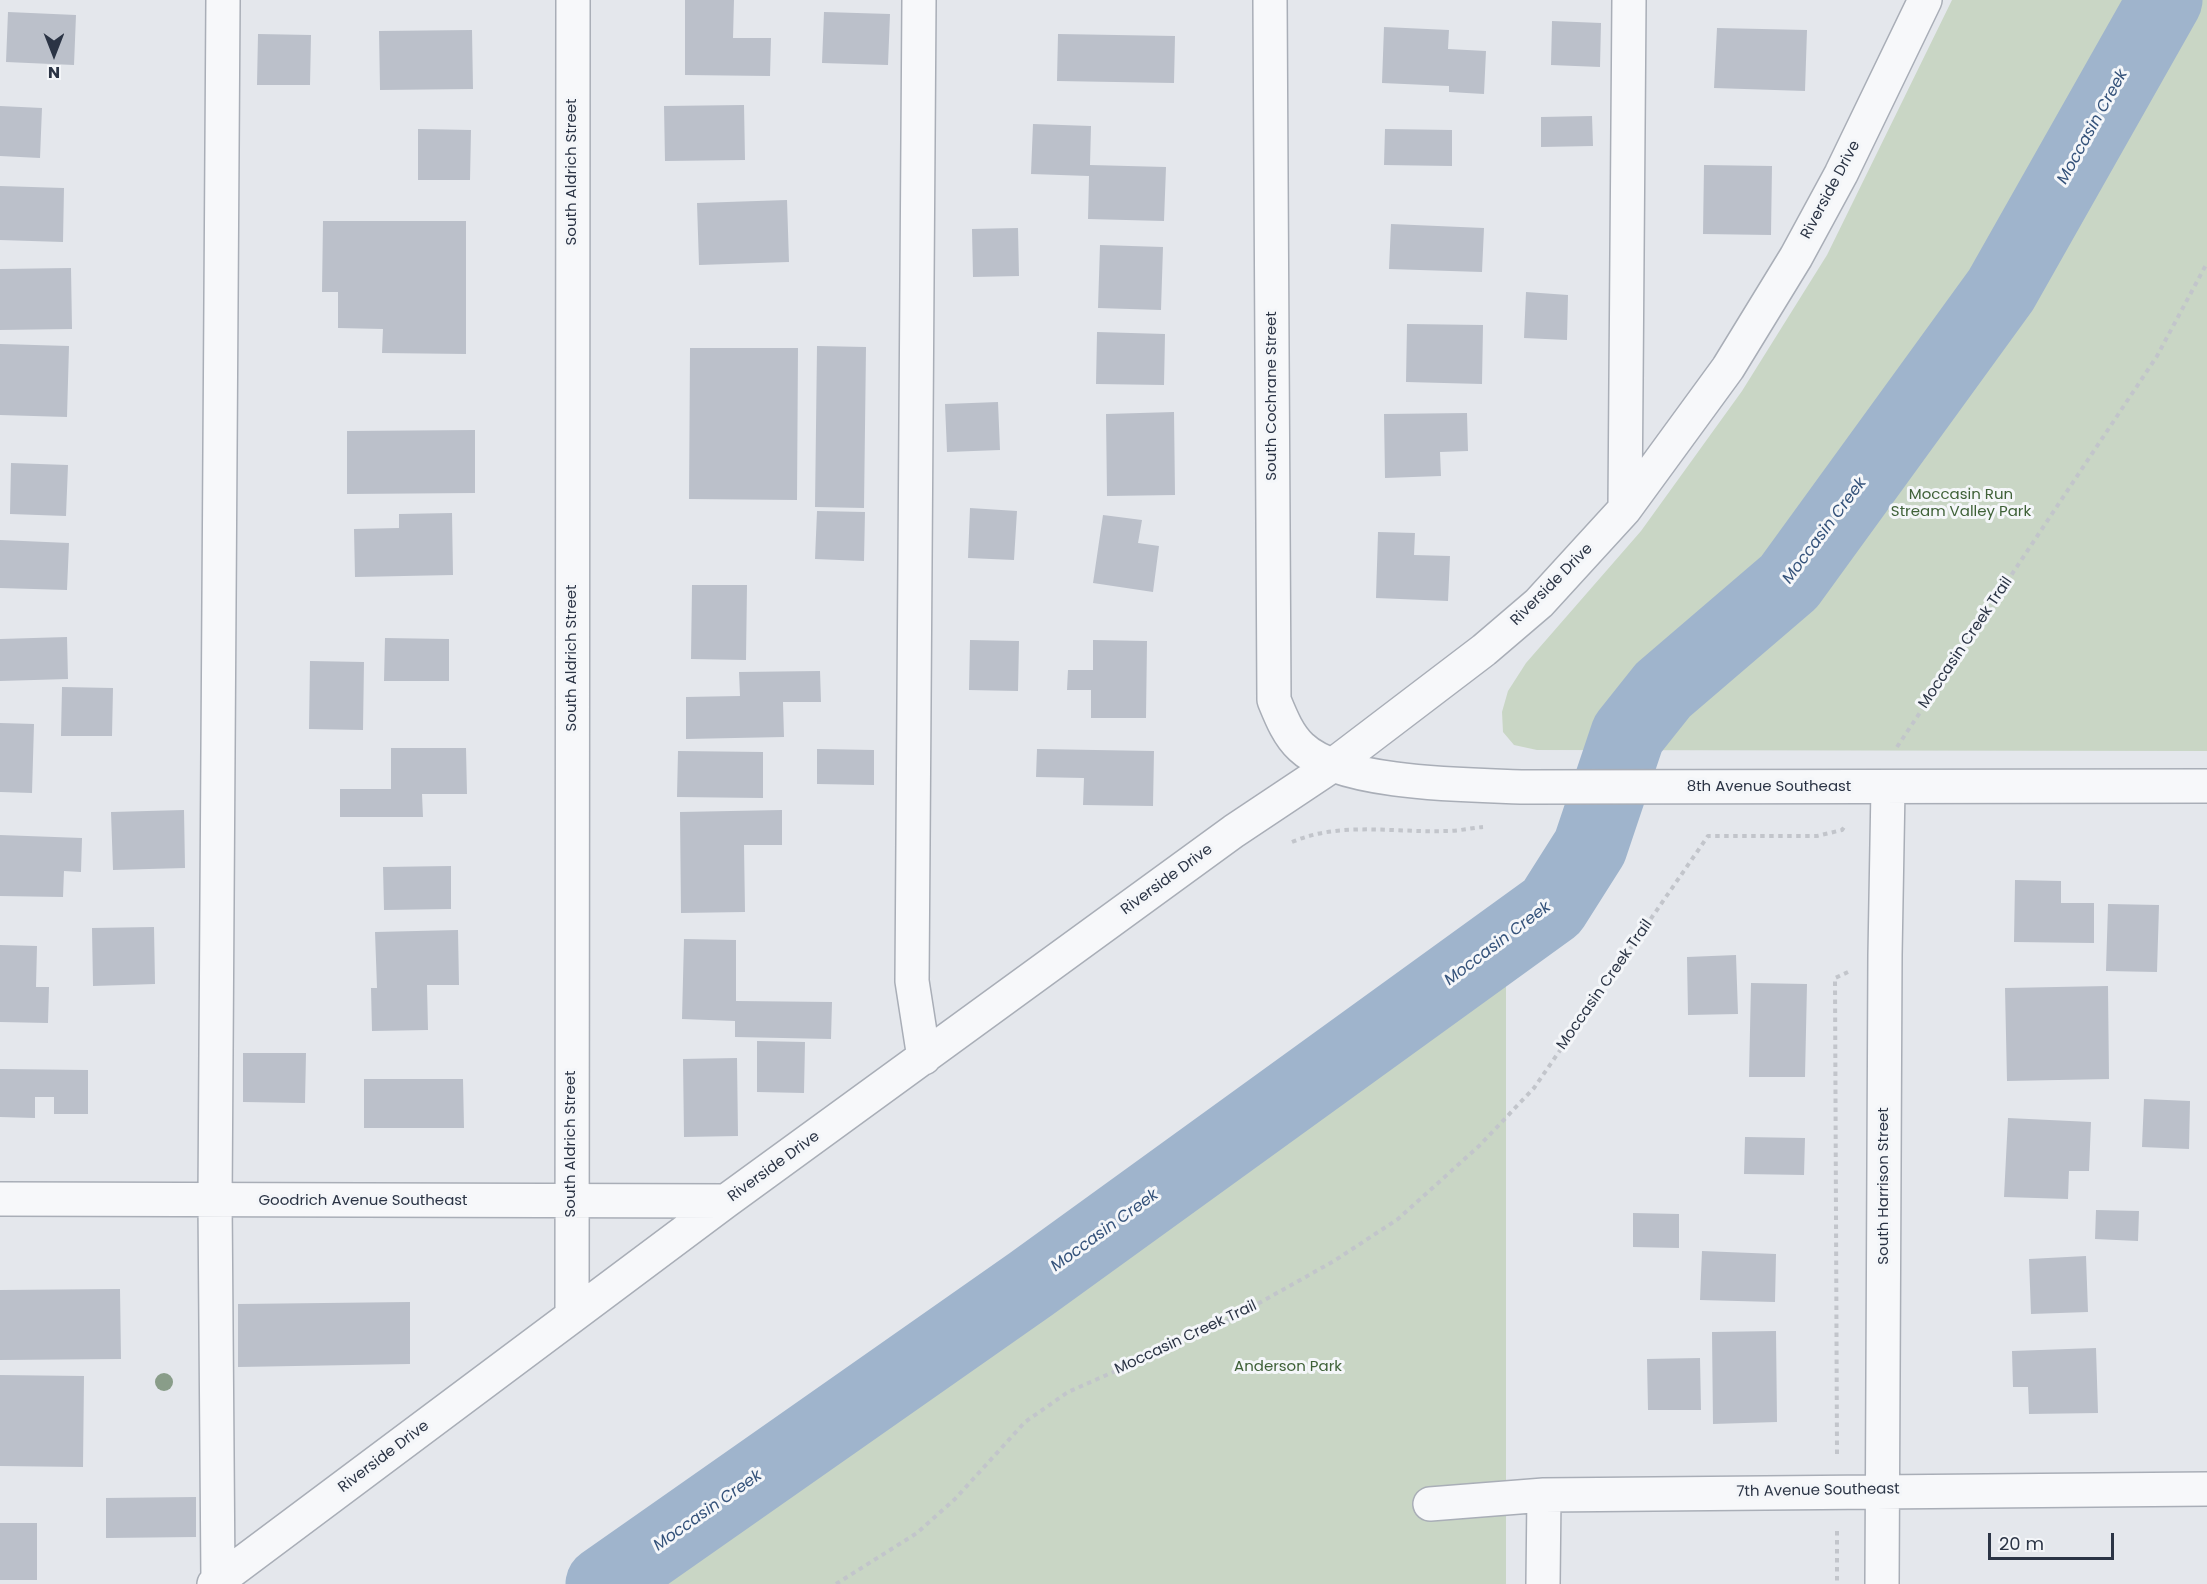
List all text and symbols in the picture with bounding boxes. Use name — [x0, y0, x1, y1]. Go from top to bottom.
north arrow — [24, 24, 84, 84]
text: N — [48, 61, 60, 84]
water label: Moccasin Creek — [2054, 66, 2132, 188]
street label: South Aldrich Street — [563, 99, 581, 245]
street label: Riverside Drive — [1798, 138, 1864, 242]
street label: South Cochrane Street — [1263, 311, 1281, 481]
water label: Moccasin Creek — [1779, 474, 1871, 588]
park label: Moccasin Run Stream Valley Park — [1891, 486, 2031, 521]
street label: Riverside Drive — [1507, 540, 1597, 630]
street label: Moccasin Creek Trail — [1915, 574, 2017, 712]
street label: South Aldrich Street — [563, 585, 581, 731]
street label: 8th Avenue Southeast — [1687, 778, 1851, 796]
street label: Riverside Drive — [1118, 841, 1216, 919]
water label: Moccasin Creek — [1441, 898, 1555, 990]
street label: Moccasin Creek Trail — [1553, 916, 1657, 1054]
street label: South Aldrich Street — [562, 1071, 580, 1217]
street label: South Harrison Street — [1875, 1107, 1893, 1265]
street label: Riverside Drive — [725, 1128, 823, 1206]
water label: Moccasin Creek — [1048, 1186, 1162, 1276]
street label: Goodrich Avenue Southeast — [258, 1192, 468, 1210]
street label: Moccasin Creek Trail — [1112, 1297, 1260, 1379]
park label: Anderson Park — [1234, 1358, 1342, 1376]
street label: Riverside Drive — [335, 1417, 433, 1497]
water label: Moccasin Creek — [650, 1466, 766, 1556]
street label: 7th Avenue Southeast — [1736, 1481, 1900, 1501]
scale bar — [1991, 1521, 2117, 1559]
text: 20 m — [1999, 1531, 2044, 1556]

